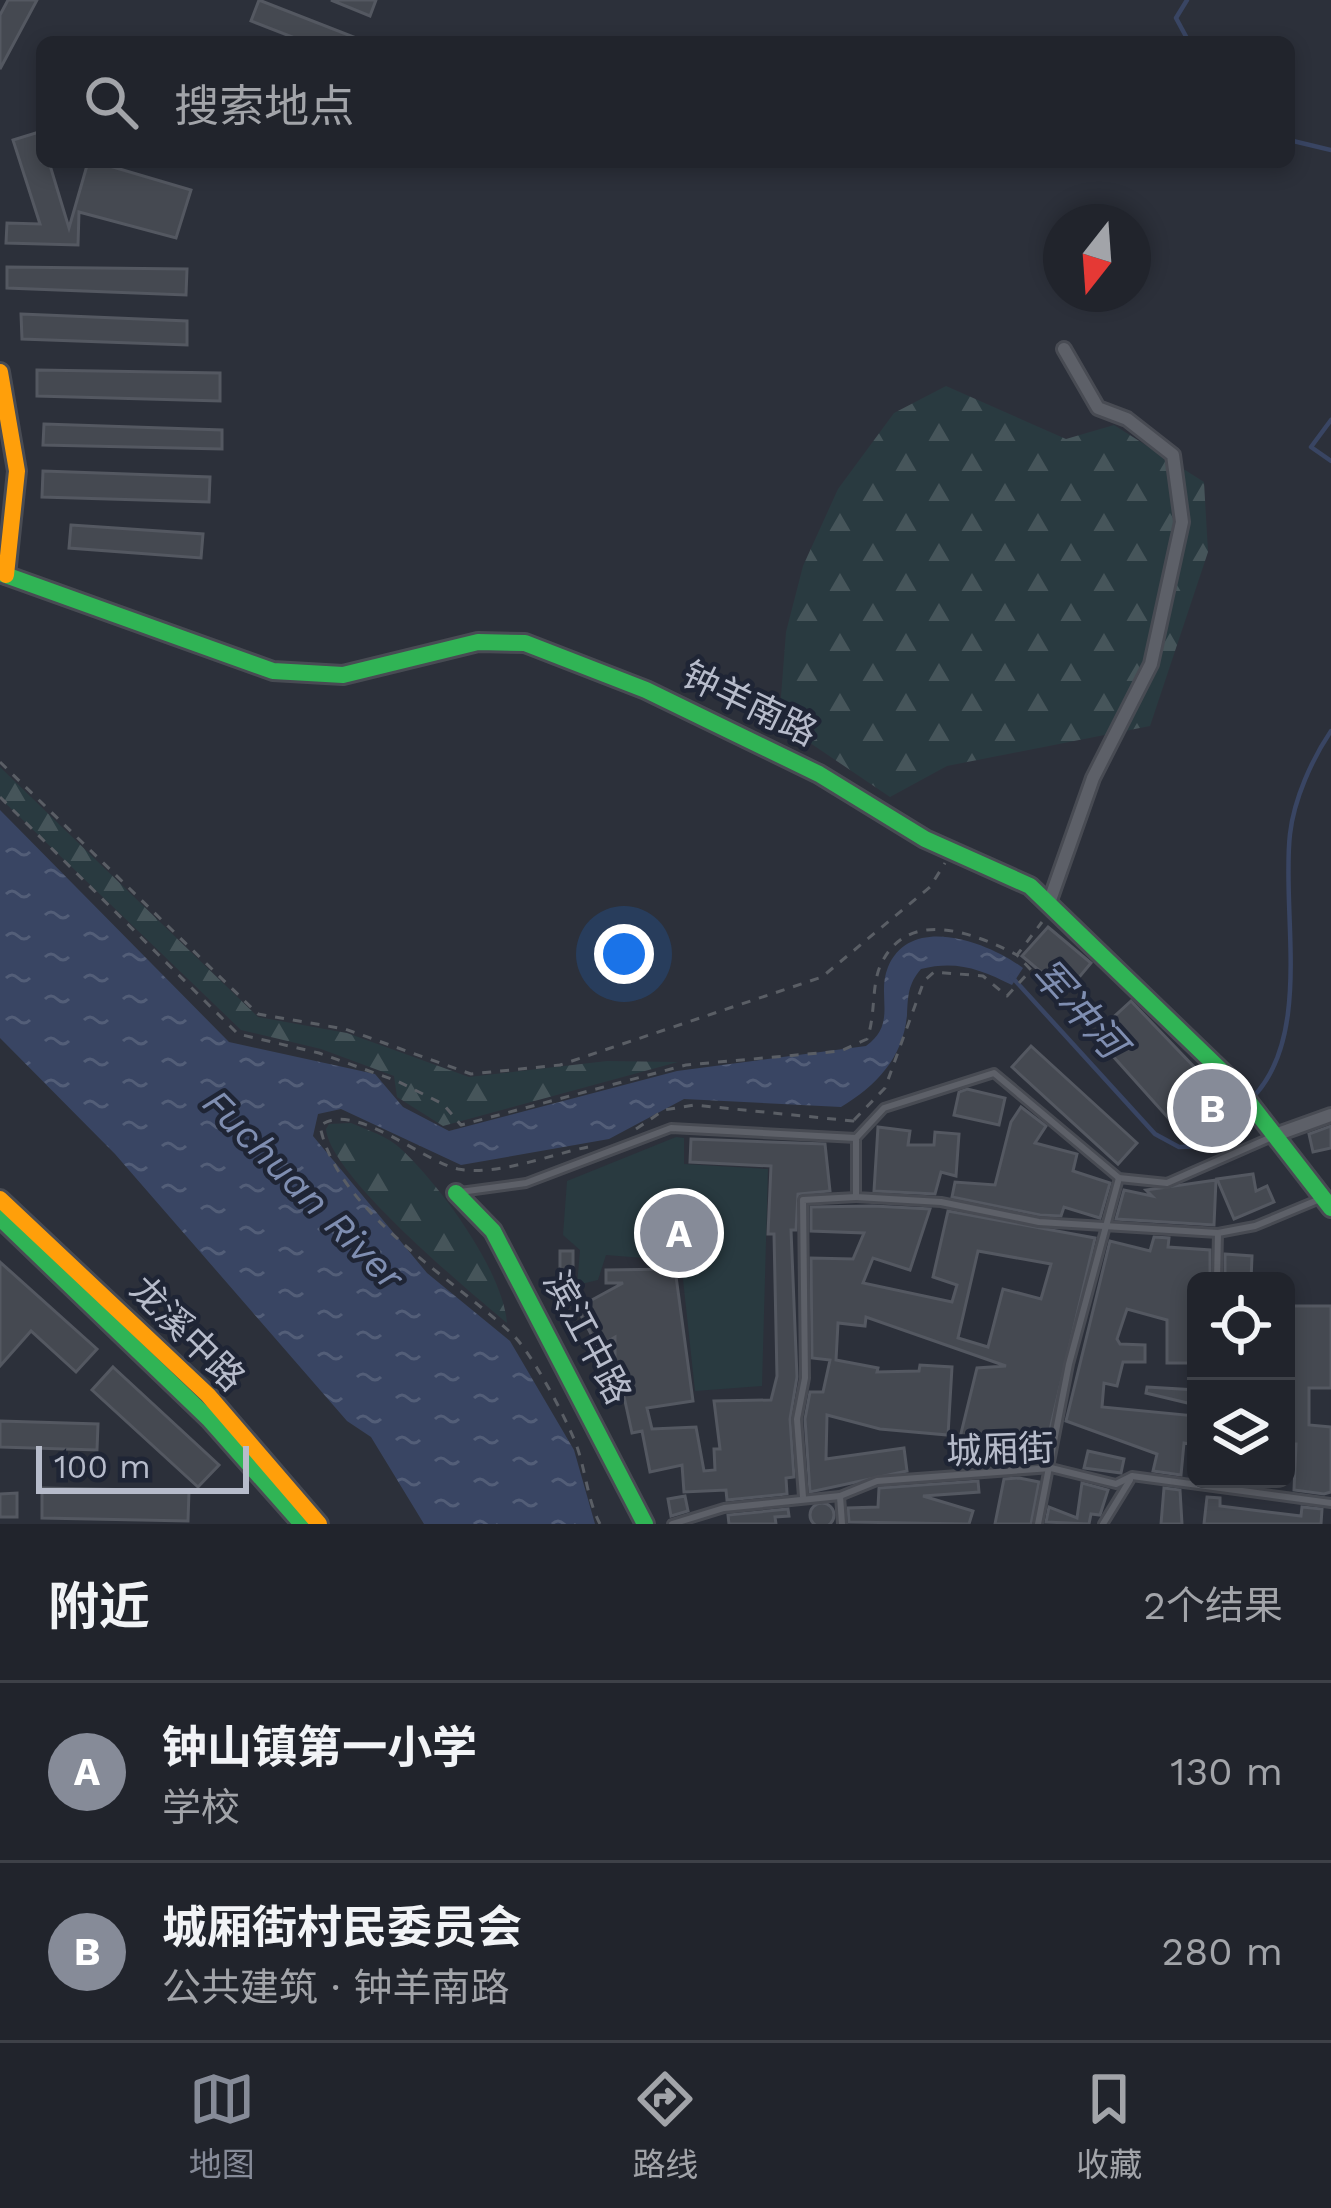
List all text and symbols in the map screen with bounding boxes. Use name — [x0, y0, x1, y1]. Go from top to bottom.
search box — [36, 36, 1295, 168]
icon: search — [78, 69, 144, 135]
text: 搜索地点 — [174, 80, 354, 133]
north arrow — [1043, 204, 1151, 312]
street label: 钟羊南路 — [676, 653, 823, 754]
your location — [594, 924, 654, 984]
water label: 军冲河 — [1023, 950, 1139, 1072]
pin: B — [1173, 1063, 1251, 1153]
water label: Fuchuan River — [194, 1080, 415, 1300]
pin: A — [640, 1188, 718, 1278]
street label: 滨江中路 — [535, 1264, 639, 1411]
street label: 龙溪中路 — [122, 1268, 253, 1399]
map controls — [1187, 1272, 1295, 1488]
button: locate — [1187, 1272, 1295, 1380]
button: layers — [1187, 1380, 1295, 1488]
street label: 城厢街 — [945, 1427, 1055, 1473]
scale bar — [36, 1440, 249, 1493]
text: 100 m — [54, 1447, 151, 1486]
text: 附近 — [48, 1577, 150, 1636]
text: 2个结果 — [1143, 1583, 1283, 1628]
text: 钟山镇第一小学 — [162, 1721, 477, 1774]
text: A — [74, 1749, 100, 1794]
text: 130 m — [1170, 1749, 1283, 1794]
text: 学校 — [162, 1785, 240, 1830]
text: 城厢街村民委员会 — [162, 1901, 522, 1954]
text: B — [74, 1929, 100, 1974]
text: 280 m — [1162, 1929, 1283, 1974]
text: 公共建筑 · 钟羊南路 — [162, 1965, 509, 2010]
tab: 地图 — [189, 2066, 255, 2186]
tab: 路线 — [632, 2066, 698, 2186]
tab: 收藏 — [1076, 2066, 1142, 2186]

